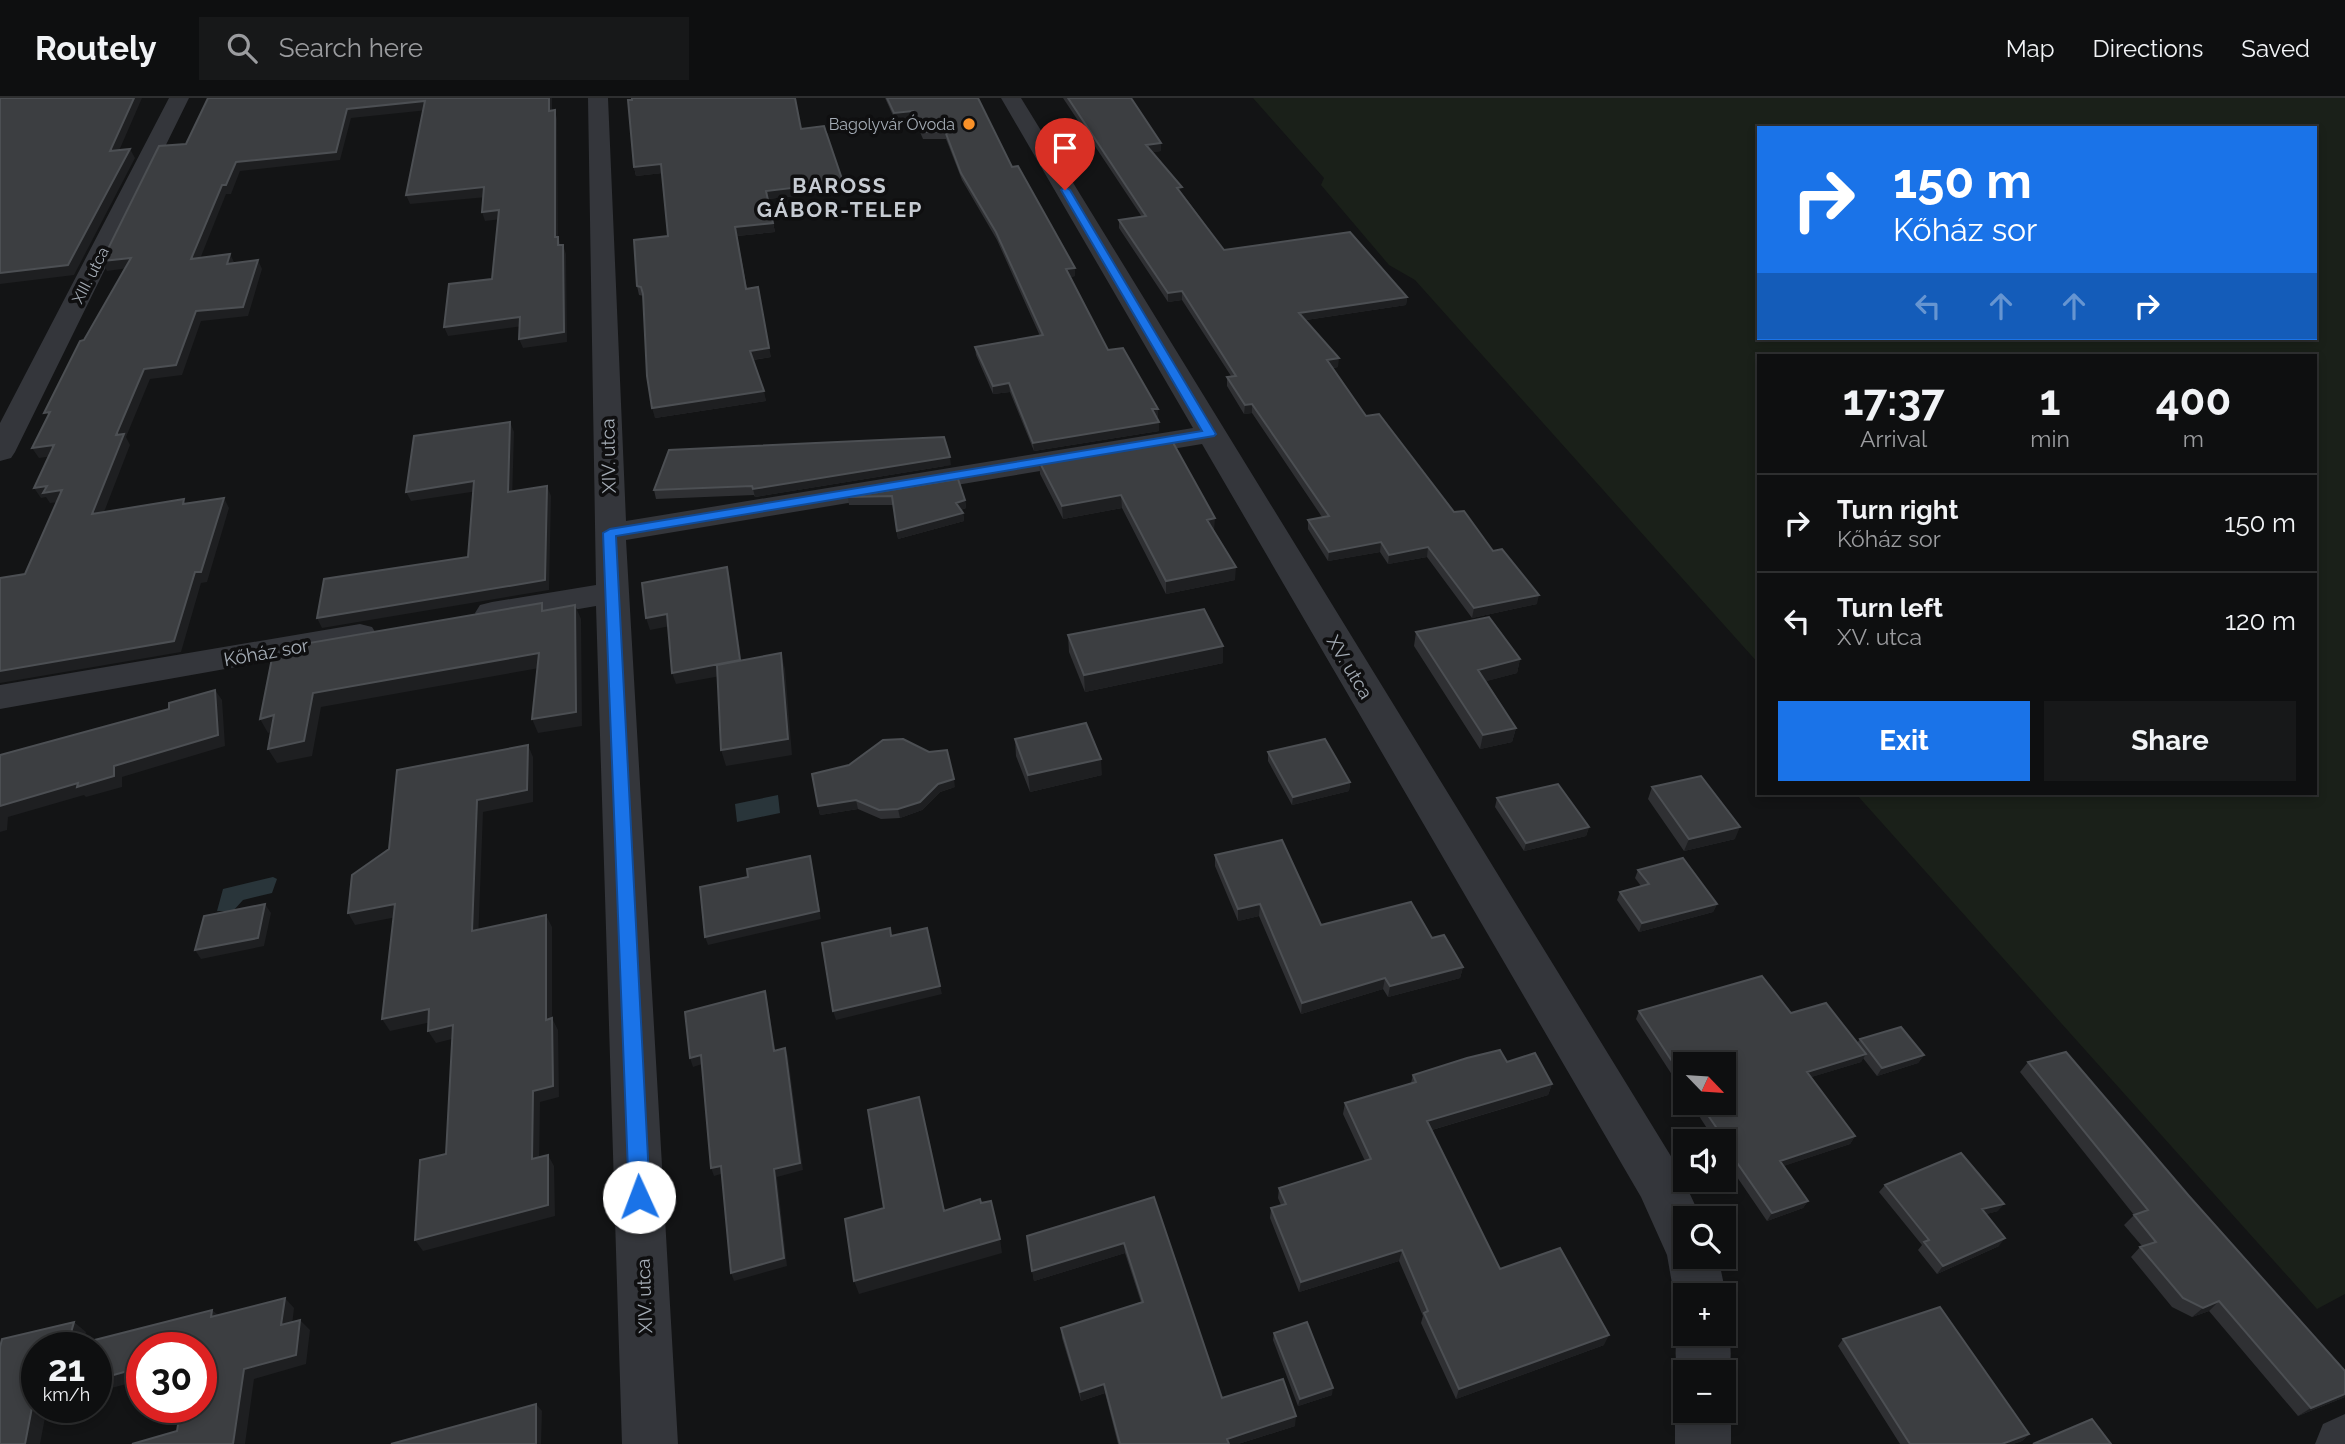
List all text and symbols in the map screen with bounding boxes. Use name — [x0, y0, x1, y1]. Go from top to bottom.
search box — [199, 17, 689, 80]
text: Routely — [35, 29, 157, 68]
icon: search — [223, 29, 261, 67]
text: Search here — [279, 33, 423, 63]
text: Map — [2006, 34, 2055, 63]
text: Directions — [2093, 34, 2203, 63]
text: Saved — [2241, 34, 2310, 63]
place label: Bagolyvár Óvoda — [829, 114, 955, 134]
marker: Bagolyvár Óvoda — [961, 116, 977, 132]
pin — [1035, 118, 1095, 190]
icon: arrive — [1046, 129, 1084, 167]
text: 150 m — [1893, 152, 2032, 209]
icon: right — [1778, 154, 1869, 245]
district label: BAROSS GÁBOR-TELEP — [757, 173, 923, 222]
text: Kőház sor — [1893, 211, 2037, 248]
street label: XIII. utca — [68, 244, 113, 307]
icon: left — [1909, 287, 1947, 325]
icon: ahead — [1982, 287, 2020, 325]
icon: ahead — [2055, 287, 2093, 325]
icon: right — [2128, 287, 2166, 325]
text: 17:37 — [1843, 376, 1944, 425]
text: 1 — [2040, 376, 2060, 425]
text: 400 — [2156, 376, 2231, 425]
street label: XIV. utca — [596, 418, 620, 494]
text: Arrival — [1860, 425, 1927, 452]
text: min — [2030, 425, 2070, 452]
text: m — [2183, 425, 2204, 452]
text: Turn right — [1837, 495, 1958, 525]
icon: right — [1778, 504, 1816, 542]
text: 150 m — [2224, 508, 2296, 538]
text: Kőház sor — [1837, 525, 1941, 552]
text: Turn left — [1837, 593, 1943, 623]
icon: left — [1778, 602, 1816, 640]
text: 120 m — [2225, 606, 2296, 636]
text: XV. utca — [1837, 623, 1922, 650]
street label: XV. utca — [1322, 631, 1378, 703]
street label: Kőház sor — [222, 634, 310, 670]
button: Exit — [1778, 701, 2030, 781]
button: Share — [2044, 701, 2296, 781]
north arrow — [1673, 1052, 1736, 1115]
map controls — [1673, 1052, 1736, 1423]
button: sound — [1673, 1129, 1736, 1192]
position arrow — [602, 1160, 676, 1234]
button: search — [1673, 1206, 1736, 1269]
street label: XIV. utca — [632, 1258, 656, 1334]
button: + — [1673, 1283, 1736, 1346]
speed limit sign: 30 — [126, 1332, 217, 1423]
text: 21 — [48, 1348, 85, 1389]
button: − — [1673, 1360, 1736, 1423]
text: km/h — [43, 1384, 90, 1405]

